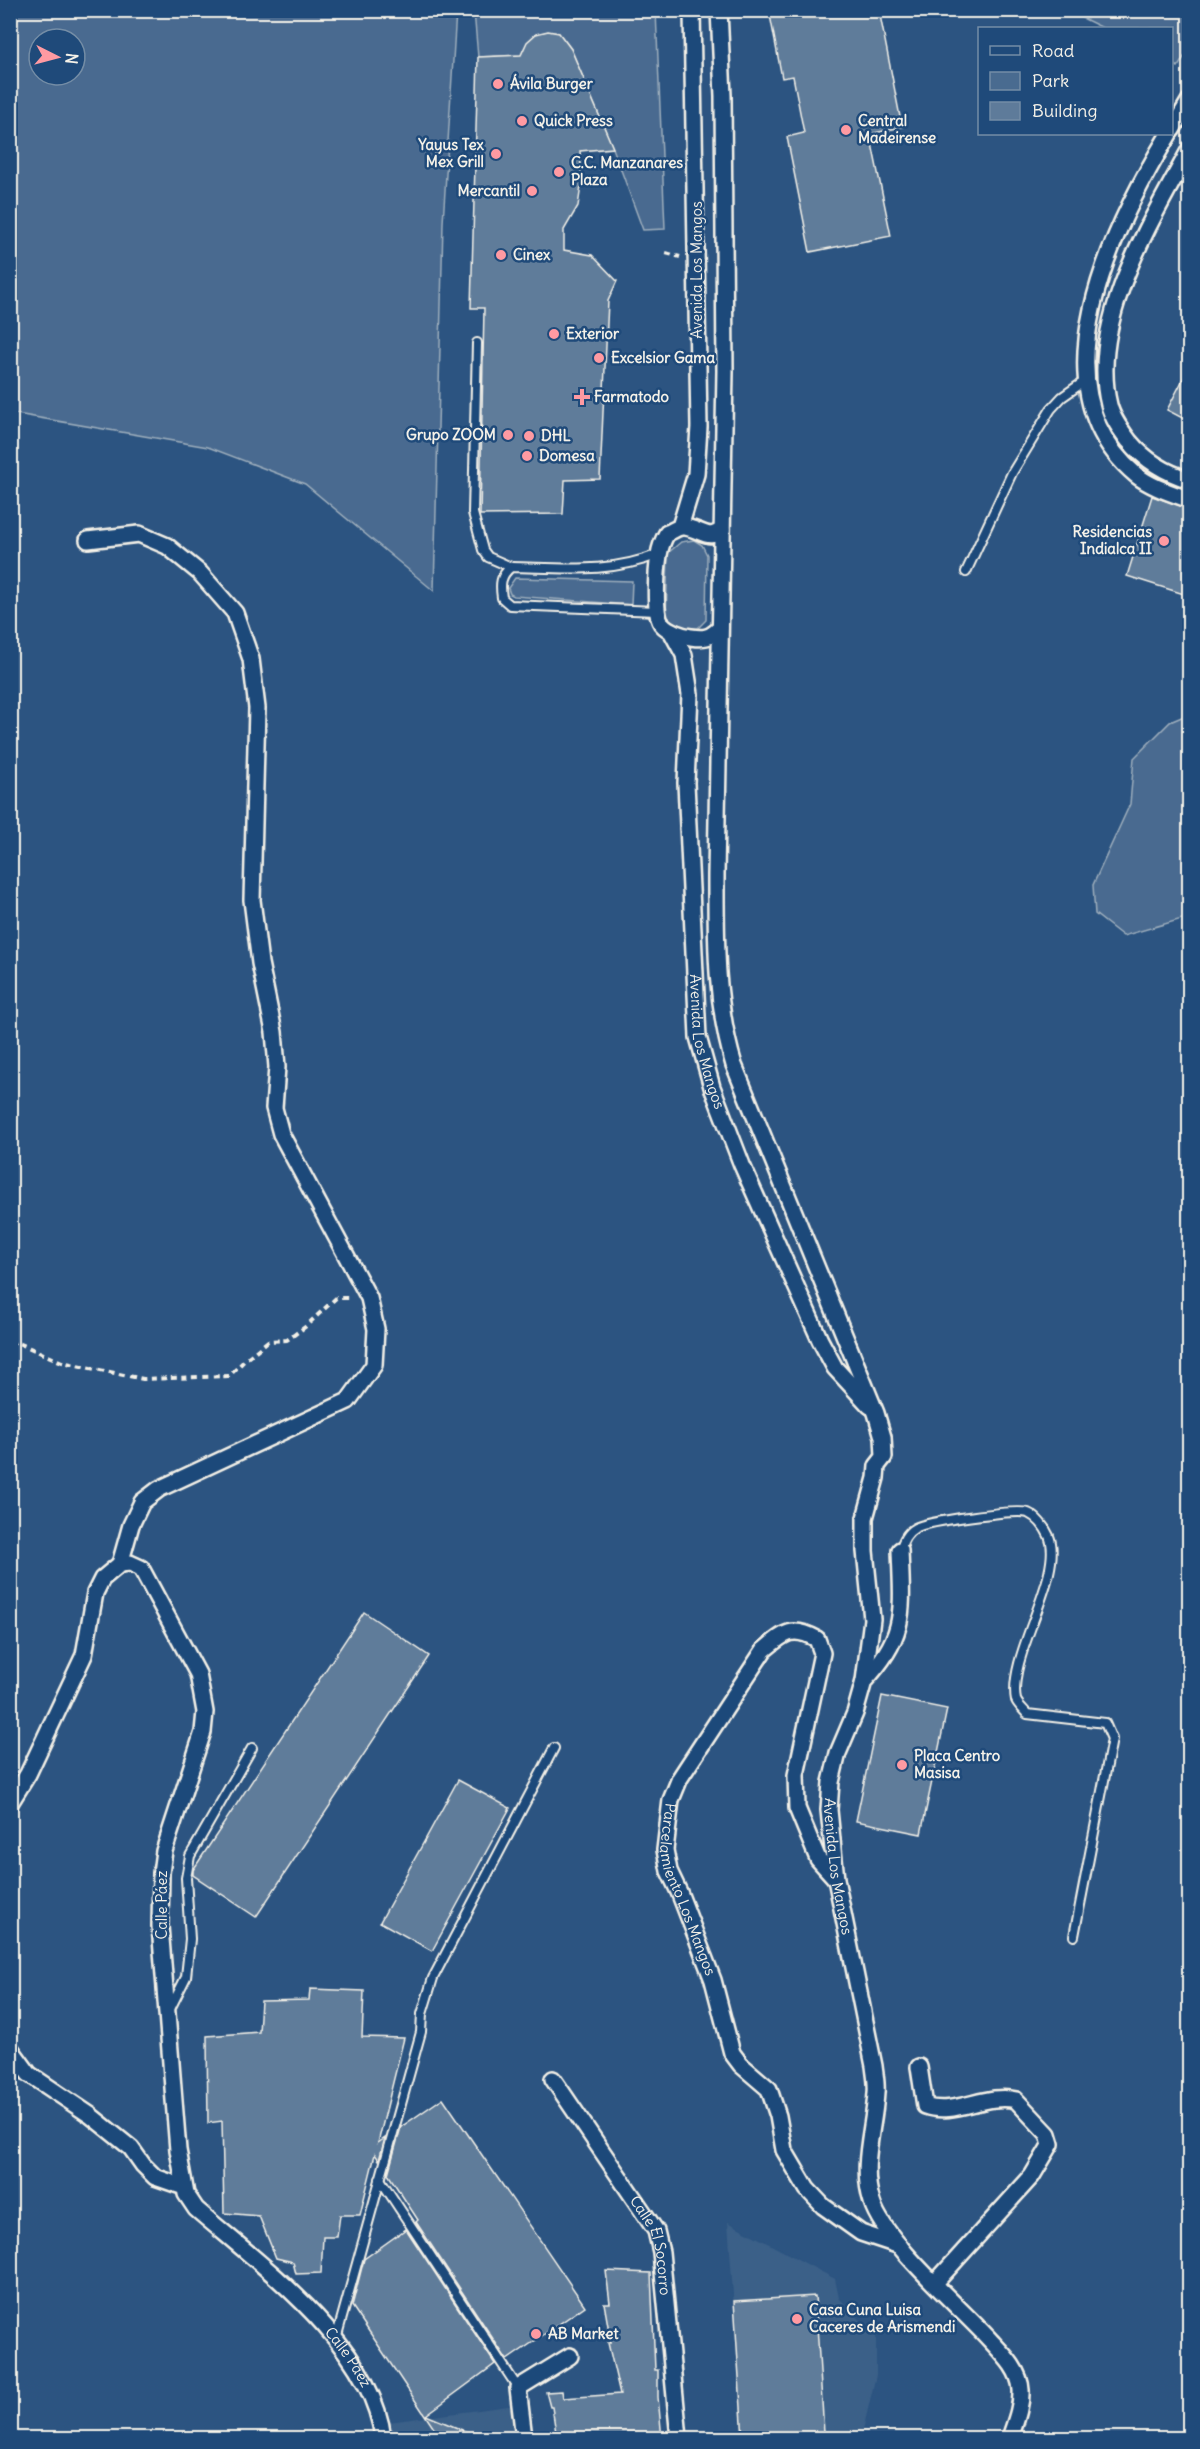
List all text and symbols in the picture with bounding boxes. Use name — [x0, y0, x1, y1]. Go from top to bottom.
north arrow — [27, 27, 87, 87]
legend — [978, 27, 1173, 135]
text: Road — [1032, 39, 1075, 62]
text: N — [61, 52, 82, 65]
text: Park — [1032, 69, 1069, 92]
place label: Ávila Burger — [510, 73, 594, 94]
marker: Ávila Burger — [491, 77, 505, 91]
text: Building — [1032, 99, 1097, 122]
place label: Quick Press — [534, 111, 613, 130]
place label: Central Madeirense — [858, 111, 936, 147]
marker: Quick Press — [515, 114, 529, 128]
marker: Central Madeirense — [839, 123, 853, 137]
place label: Yayus Tex Mex Grill — [417, 135, 485, 171]
marker: Yayus Tex Mex Grill — [489, 147, 503, 161]
place label: C.C. Manzanares Plaza — [571, 153, 683, 189]
marker: C.C. Manzanares Plaza — [552, 165, 566, 179]
place label: Mercantil — [457, 181, 520, 200]
marker: Mercantil — [525, 184, 539, 198]
street label: Avenida Los Mangos — [687, 201, 706, 339]
place label: Cinex — [513, 245, 551, 264]
marker: Cinex — [494, 248, 508, 262]
place label: Exterior — [566, 324, 620, 343]
marker: Exterior — [547, 327, 561, 341]
place label: Excelsior Gama — [611, 348, 715, 367]
marker: Excelsior Gama — [592, 351, 606, 365]
place label: Farmatodo — [594, 387, 669, 406]
marker: Farmatodo — [575, 390, 589, 404]
place label: Grupo ZOOM — [406, 425, 496, 445]
place label: DHL — [541, 426, 571, 445]
marker: Grupo ZOOM — [501, 428, 515, 442]
marker: DHL — [522, 429, 536, 443]
place label: Domesa — [539, 446, 595, 465]
marker: Domesa — [520, 449, 534, 463]
place label: Residencias Indialca II — [1073, 522, 1152, 558]
marker: Residencias Indialca II — [1157, 534, 1171, 548]
street label: Avenida Los Mangos — [686, 974, 730, 1112]
place label: Placa Centro Masisa — [914, 1746, 1001, 1782]
marker: Placa Centro Masisa — [895, 1758, 909, 1772]
street label: Avenida Los Mangos — [820, 1797, 857, 1936]
street label: Parcelamiento Los Mangos — [656, 1802, 720, 1978]
street label: Calle Páez — [152, 1870, 171, 1940]
street label: Calle El Socorro — [626, 2192, 675, 2296]
place label: Casa Cuna Luisa Caceres de Arismendi — [809, 2300, 955, 2336]
marker: Casa Cuna Luisa Caceres de Arismendi — [790, 2312, 804, 2326]
street label: Calle Páez — [321, 2323, 376, 2390]
place label: AB Market — [548, 2324, 619, 2343]
marker: AB Market — [529, 2327, 543, 2341]

